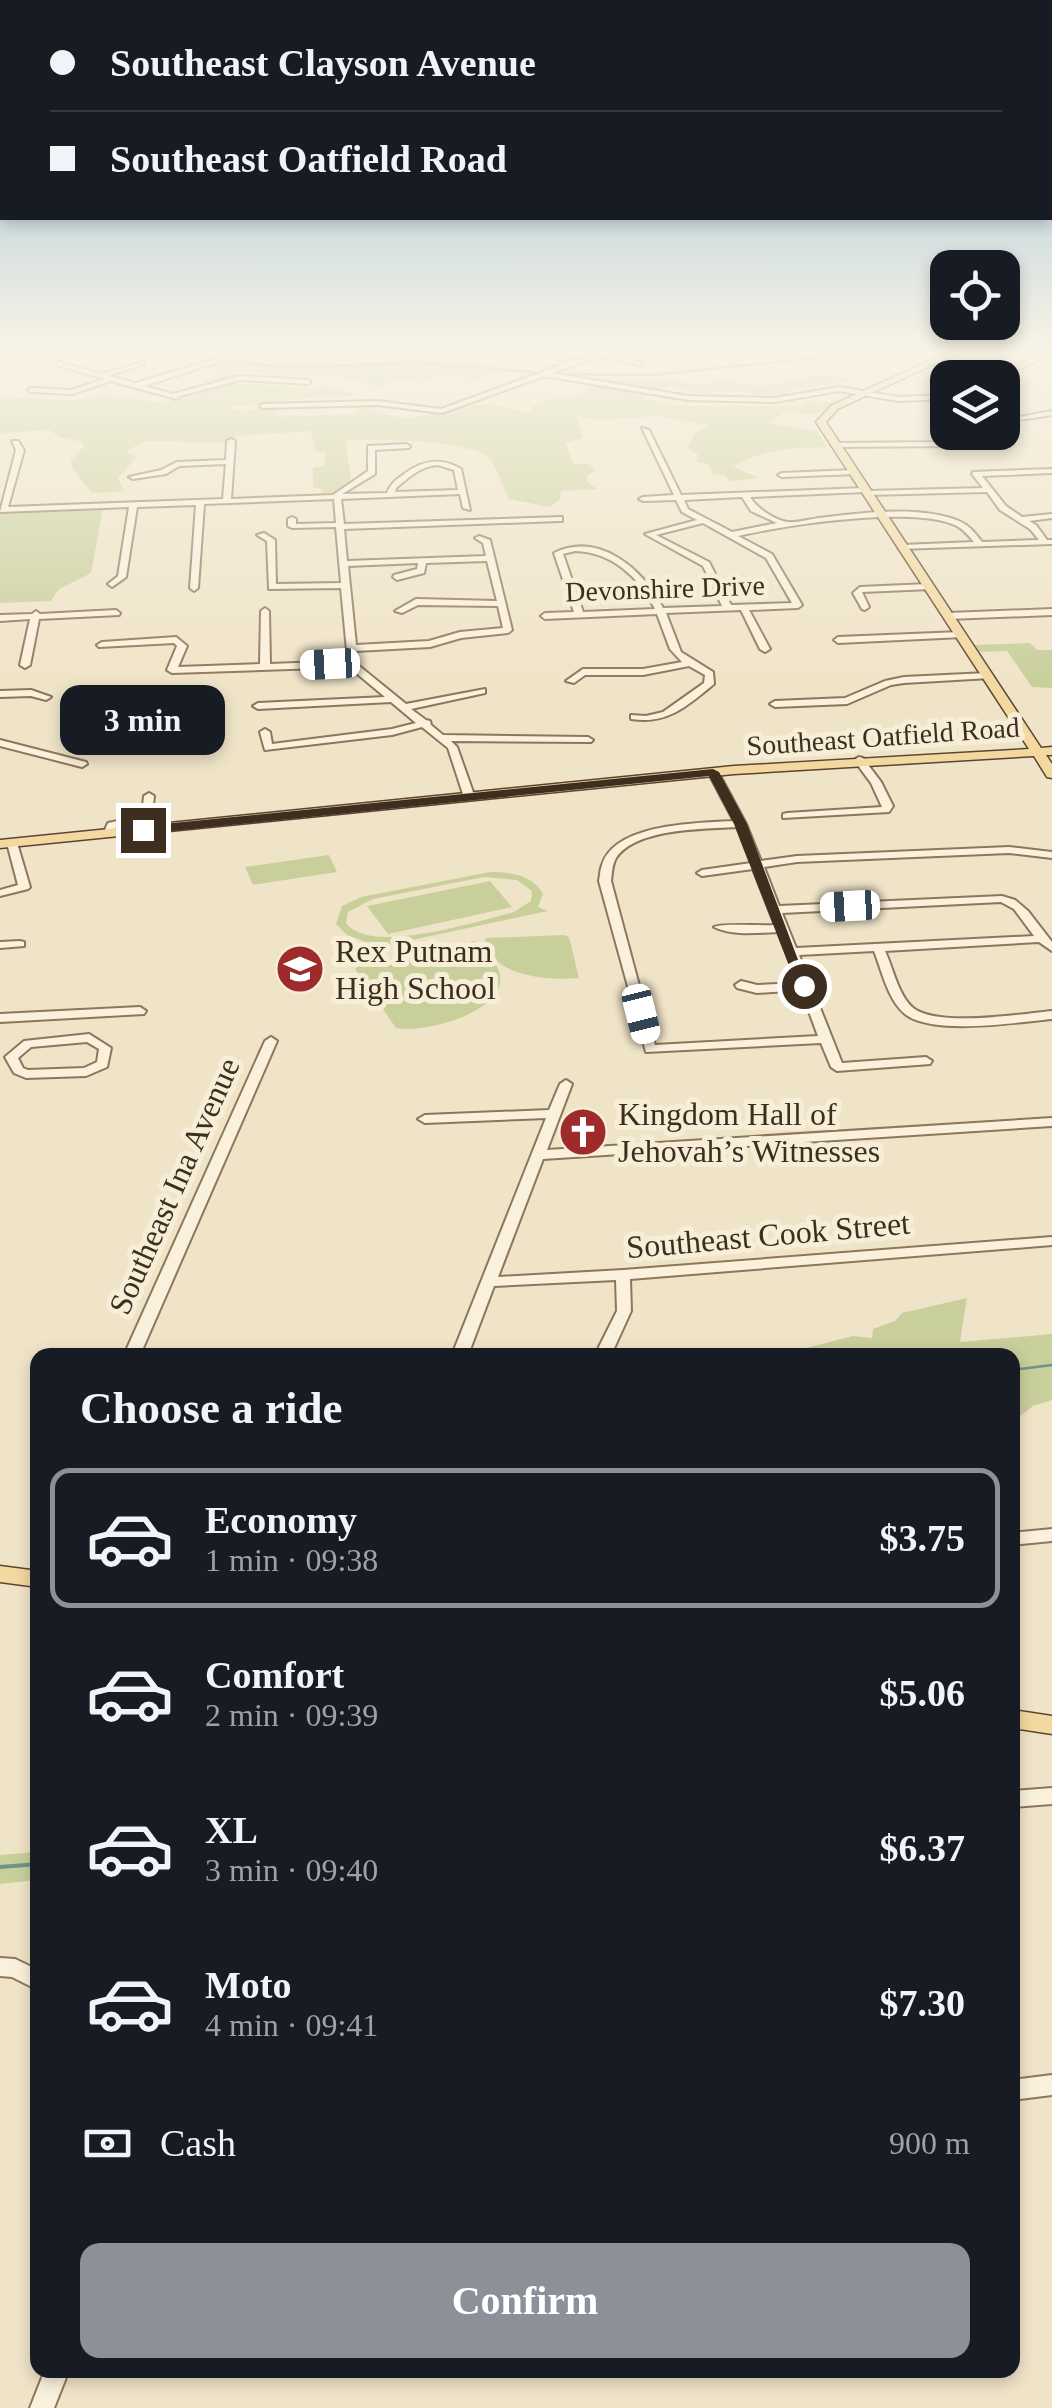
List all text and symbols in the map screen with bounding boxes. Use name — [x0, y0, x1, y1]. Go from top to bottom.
text: Southeast Clayson Avenue — [110, 42, 536, 84]
text: Southeast Oatfield Road — [110, 138, 507, 180]
map controls — [930, 250, 1020, 450]
button: locate — [930, 250, 1020, 340]
button: layers — [930, 360, 1020, 450]
street label: Devonshire Drive — [565, 570, 765, 607]
car — [299, 647, 361, 681]
callout: 3 min — [61, 685, 226, 755]
text: 3 min — [104, 702, 181, 738]
street label: Southeast Oatfield Road — [745, 711, 1021, 762]
route end — [121, 808, 166, 853]
car — [819, 889, 881, 923]
place label: Rex Putnam High School — [335, 933, 496, 1006]
school or university icon: Rex Putnam High School — [274, 943, 326, 995]
route start — [782, 964, 827, 1009]
car — [619, 981, 663, 1047]
street label: Southeast Ina Avenue — [101, 1052, 247, 1320]
place label: Kingdom Hall of Jehovah’s Witnesses — [618, 1096, 880, 1169]
church icon: Kingdom Hall of Jehovah’s Witnesses — [557, 1106, 609, 1158]
street label: Southeast Cook Street — [625, 1205, 911, 1265]
text: Choose a ride — [80, 1383, 343, 1433]
icon: car — [85, 1493, 175, 1583]
text: Economy — [205, 1499, 357, 1541]
text: $3.75 — [880, 1517, 965, 1559]
text: 1 min · 09:38 — [205, 1542, 378, 1578]
icon: car — [85, 1648, 175, 1738]
text: Comfort — [205, 1654, 344, 1696]
text: $5.06 — [880, 1672, 965, 1714]
text: 2 min · 09:39 — [205, 1697, 378, 1733]
icon: car — [85, 1803, 175, 1893]
text: XL — [205, 1809, 258, 1851]
text: $6.37 — [880, 1827, 965, 1869]
text: 3 min · 09:40 — [205, 1852, 378, 1888]
icon: car — [85, 1958, 175, 2048]
text: Moto — [205, 1964, 292, 2006]
text: $7.30 — [880, 1982, 965, 2024]
text: 4 min · 09:41 — [205, 2007, 378, 2043]
icon: cash — [80, 2116, 135, 2171]
text: Cash — [160, 2122, 236, 2164]
text: 900 m — [889, 2125, 970, 2161]
button: Confirm — [80, 2243, 970, 2358]

